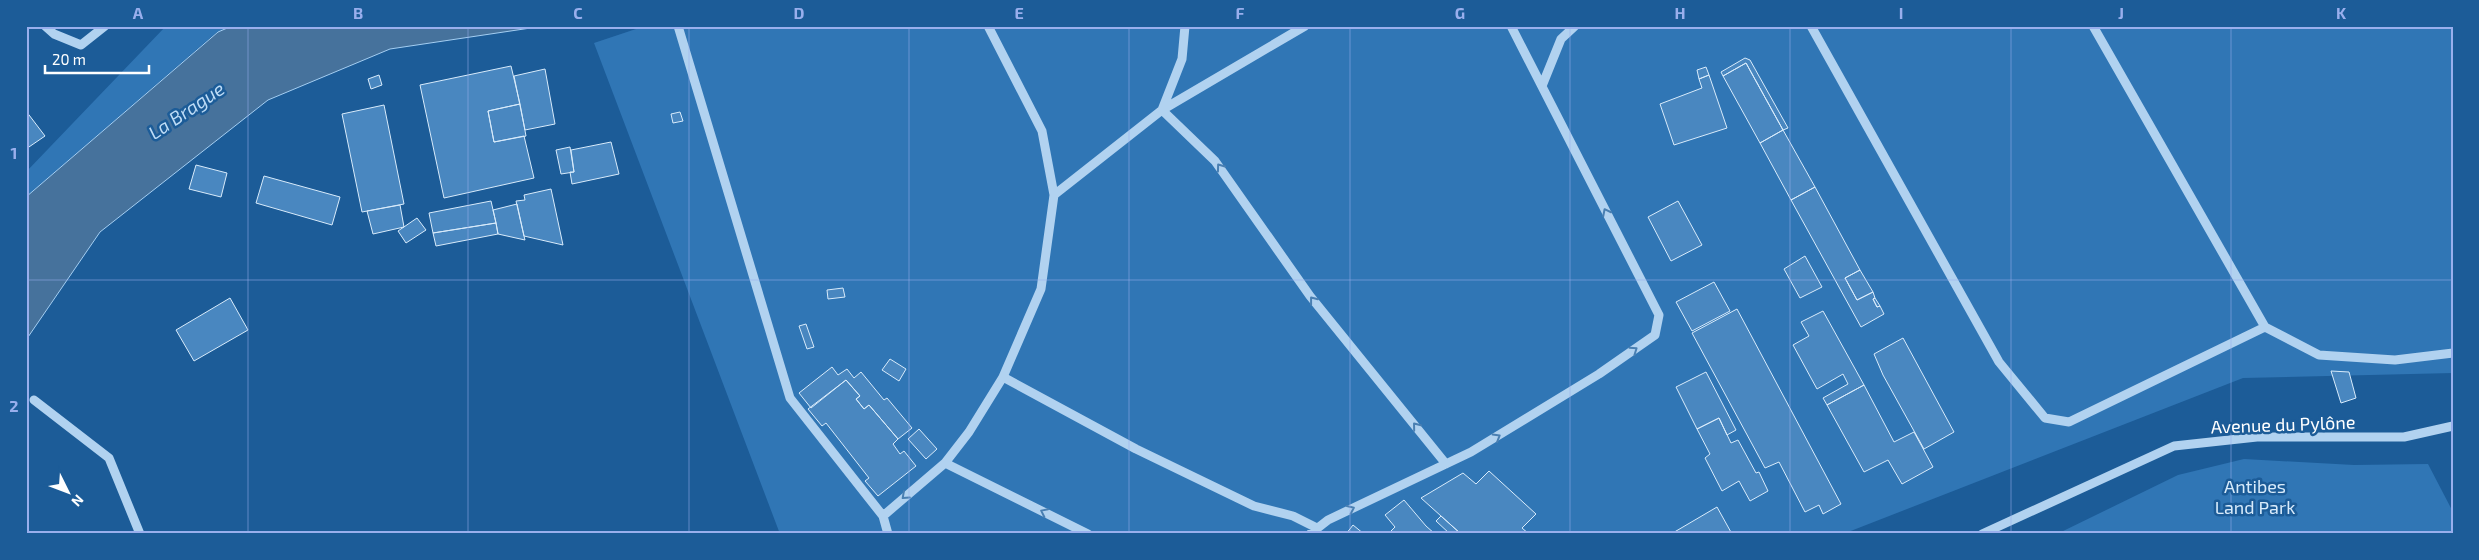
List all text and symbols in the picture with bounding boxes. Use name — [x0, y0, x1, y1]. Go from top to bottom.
text: A — [133, 3, 144, 22]
text: B — [353, 3, 363, 22]
text: C — [573, 3, 583, 22]
text: D — [794, 3, 805, 22]
text: E — [1014, 3, 1024, 22]
text: F — [1236, 3, 1245, 22]
text: G — [1455, 3, 1465, 22]
text: H — [1674, 3, 1686, 22]
text: I — [1899, 3, 1903, 22]
text: J — [2118, 3, 2124, 22]
text: K — [2336, 3, 2347, 22]
scale bar — [45, 42, 149, 74]
text: 20 m — [52, 50, 86, 68]
water label: La Brague — [144, 76, 228, 144]
text: 1 — [11, 143, 17, 162]
one-way arrow — [1217, 164, 1225, 173]
one-way arrow — [1602, 208, 1612, 217]
one-way arrow — [1311, 297, 1319, 306]
one-way arrow — [1628, 347, 1638, 356]
text: 2 — [9, 396, 19, 415]
street label: Avenue du Pylône — [2210, 410, 2356, 438]
one-way arrow — [1413, 423, 1421, 432]
one-way arrow — [1491, 433, 1500, 443]
north arrow — [42, 468, 92, 518]
park label: Antibes Land Park — [2215, 475, 2295, 518]
one-way arrow — [902, 490, 911, 499]
text: N — [68, 492, 88, 510]
one-way arrow — [1346, 505, 1355, 515]
one-way arrow — [1040, 508, 1049, 518]

